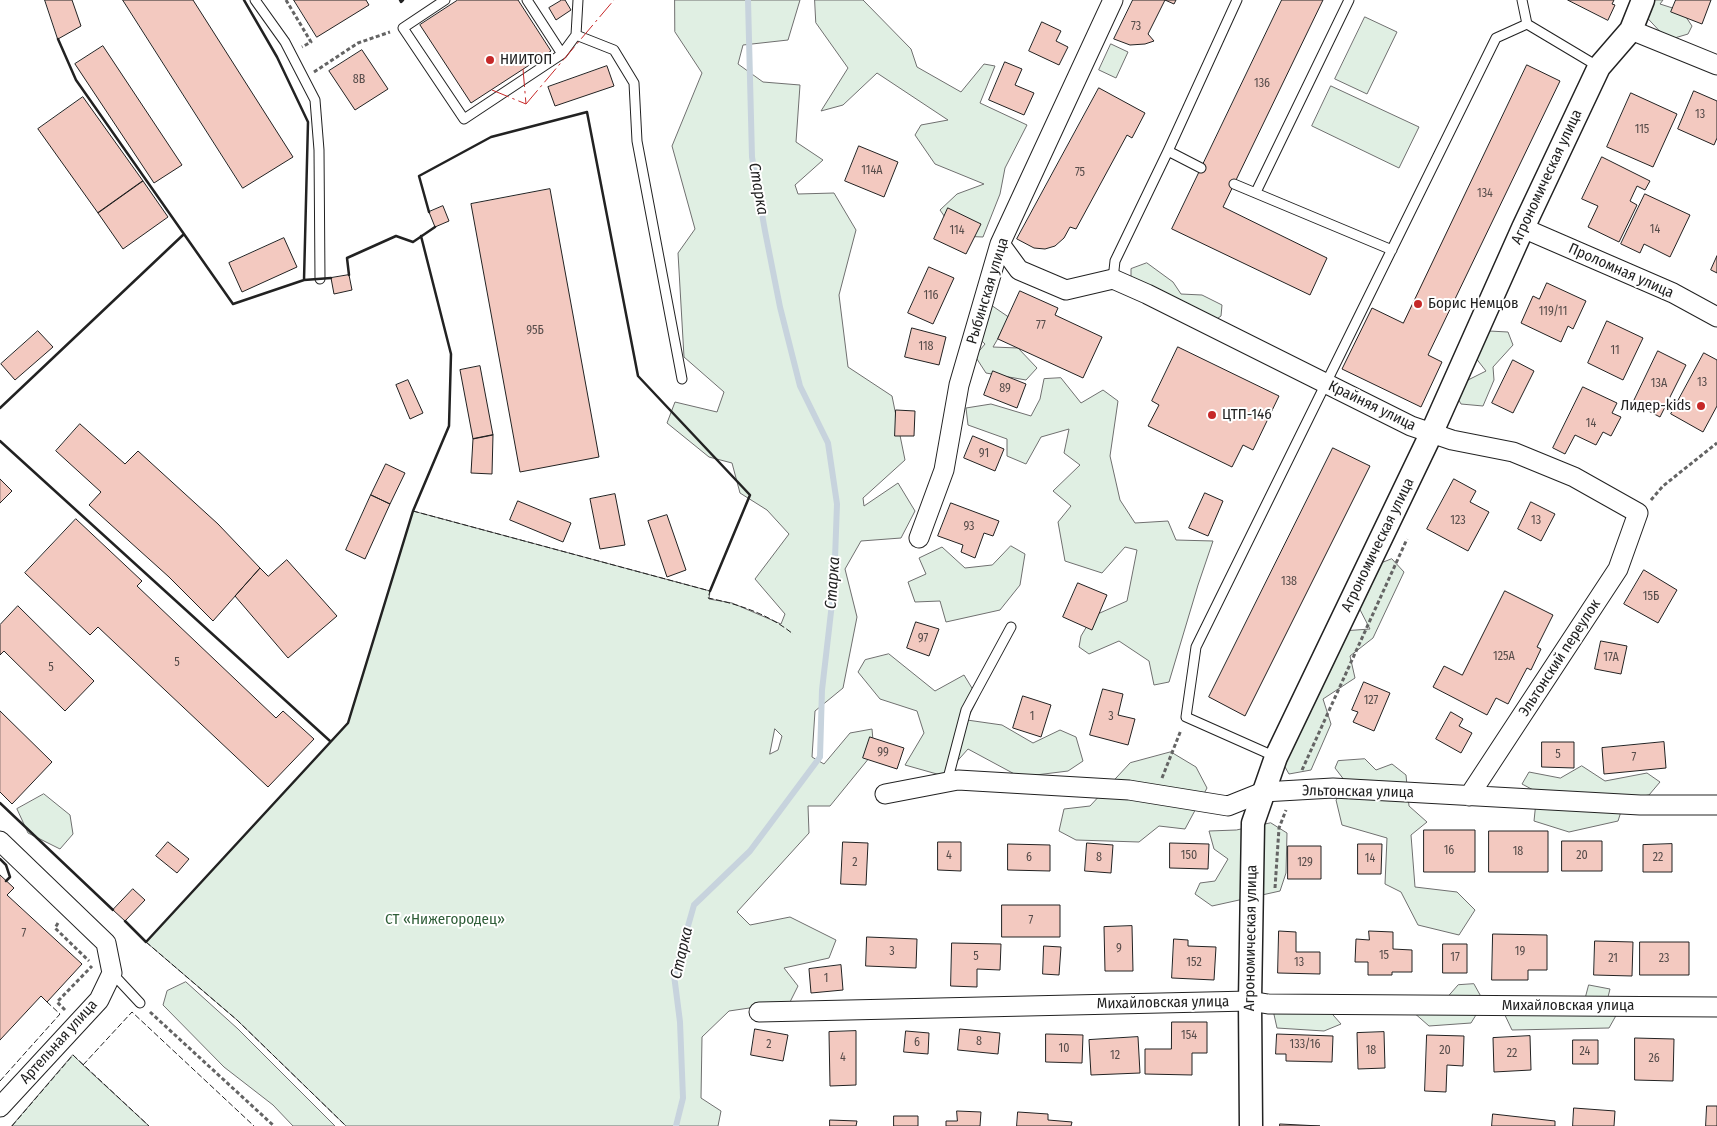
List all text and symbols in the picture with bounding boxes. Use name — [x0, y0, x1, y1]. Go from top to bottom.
house number: 73 — [1131, 20, 1141, 34]
place label: НИИТОП — [500, 51, 552, 69]
marker: НИИТОП — [484, 54, 496, 66]
house number: 8В — [353, 73, 365, 87]
house number: 136 — [1254, 77, 1270, 91]
street label: Агрономическая улица — [1508, 107, 1586, 247]
house number: 13 — [1695, 108, 1705, 122]
house number: 115 — [1635, 123, 1649, 137]
water label: Старка — [744, 161, 772, 217]
house number: 114А — [861, 164, 883, 178]
house number: 75 — [1075, 166, 1085, 180]
house number: 134 — [1477, 187, 1493, 201]
house number: 14 — [1650, 223, 1660, 237]
house number: 114 — [950, 224, 964, 238]
street label: Рыбинская улица — [963, 236, 1013, 346]
street label: Проломная улица — [1566, 240, 1676, 302]
house number: 116 — [923, 289, 939, 303]
place label: Борис Немцов — [1428, 295, 1519, 313]
marker: Борис Немцов — [1412, 298, 1424, 310]
house number: 119/11 — [1539, 305, 1567, 319]
house number: 77 — [1036, 319, 1046, 333]
house number: 95Б — [526, 324, 544, 338]
house number: 118 — [918, 340, 934, 354]
house number: 11 — [1610, 344, 1620, 358]
house number: 13 — [1697, 376, 1707, 390]
street label: Крайняя улица — [1325, 377, 1419, 435]
house number: 13А — [1651, 377, 1667, 391]
house number: 89 — [999, 382, 1011, 396]
place label: Лидер-kids — [1620, 397, 1691, 415]
marker: Лидер-kids — [1695, 400, 1707, 412]
place label: ЦТП-146 — [1222, 406, 1272, 424]
marker: ЦТП-146 — [1206, 409, 1218, 421]
house number: 14 — [1586, 417, 1596, 431]
house number: 91 — [979, 447, 989, 461]
street label: Агрономическая улица — [1338, 475, 1418, 615]
house number: 123 — [1450, 514, 1466, 528]
house number: 13 — [1531, 514, 1541, 528]
house number: 93 — [963, 520, 975, 534]
water label: Старка — [822, 556, 844, 610]
house number: 138 — [1281, 575, 1297, 589]
house number: 15Б — [1643, 590, 1659, 604]
street label: Эльтонский переулок — [1515, 596, 1605, 720]
house number: 97 — [918, 632, 928, 646]
house number: 125А — [1493, 650, 1515, 664]
house number: 17А — [1603, 651, 1619, 665]
house number: 5 — [174, 656, 180, 670]
house number: 5 — [48, 661, 54, 675]
house number: 127 — [1364, 694, 1378, 708]
house number: 1 — [1030, 710, 1034, 724]
house number: 3 — [1108, 710, 1114, 724]
house number: 99 — [877, 746, 889, 760]
house number: 5 — [1555, 748, 1561, 762]
house number: 7 — [1632, 751, 1636, 765]
street label: Эльтонская улица — [1302, 782, 1414, 802]
house number: 16 — [1444, 844, 1454, 858]
house number: 18 — [1513, 845, 1523, 859]
house number: 4 — [946, 849, 952, 863]
house number: 150 — [1181, 849, 1197, 863]
house number: 20 — [1576, 849, 1588, 863]
house number: 6 — [1026, 851, 1032, 865]
house number: 8 — [1096, 851, 1102, 865]
house number: 22 — [1653, 851, 1663, 865]
house number: 14 — [1365, 852, 1375, 866]
house number: 2 — [852, 856, 858, 870]
house number: 129 — [1297, 856, 1313, 870]
street label: Агрономическая улица — [1241, 865, 1261, 1011]
park label: СТ «Нижегородец» — [385, 911, 505, 929]
house number: 7 — [1029, 914, 1033, 928]
water label: Старка — [667, 925, 697, 981]
house number: 7 — [22, 927, 26, 941]
house number: 9 — [1116, 942, 1122, 956]
house number: 3 — [889, 945, 895, 959]
house number: 19 — [1515, 945, 1525, 959]
house number: 15 — [1379, 949, 1389, 963]
house number: 5 — [973, 950, 979, 964]
house number: 17 — [1450, 951, 1460, 965]
house number: 21 — [1608, 952, 1618, 966]
house number: 23 — [1659, 952, 1669, 966]
house number: 152 — [1186, 956, 1202, 970]
house number: 13 — [1294, 956, 1304, 970]
house number: 1 — [824, 972, 828, 986]
street label: Михайловская улица — [1097, 993, 1229, 1013]
street label: Артельная улица — [16, 996, 102, 1088]
street label: Михайловская улица — [1502, 997, 1634, 1015]
house number: 154 — [1181, 1029, 1197, 1043]
house number: 8 — [976, 1035, 982, 1049]
house number: 6 — [914, 1036, 920, 1050]
house number: 2 — [766, 1038, 772, 1052]
house number: 133/16 — [1290, 1038, 1320, 1052]
house number: 10 — [1059, 1042, 1069, 1056]
house number: 18 — [1366, 1044, 1376, 1058]
house number: 20 — [1439, 1044, 1451, 1058]
house number: 24 — [1580, 1045, 1590, 1059]
house number: 22 — [1507, 1047, 1517, 1061]
house number: 12 — [1110, 1049, 1120, 1063]
house number: 4 — [840, 1051, 846, 1065]
house number: 26 — [1648, 1052, 1660, 1066]

